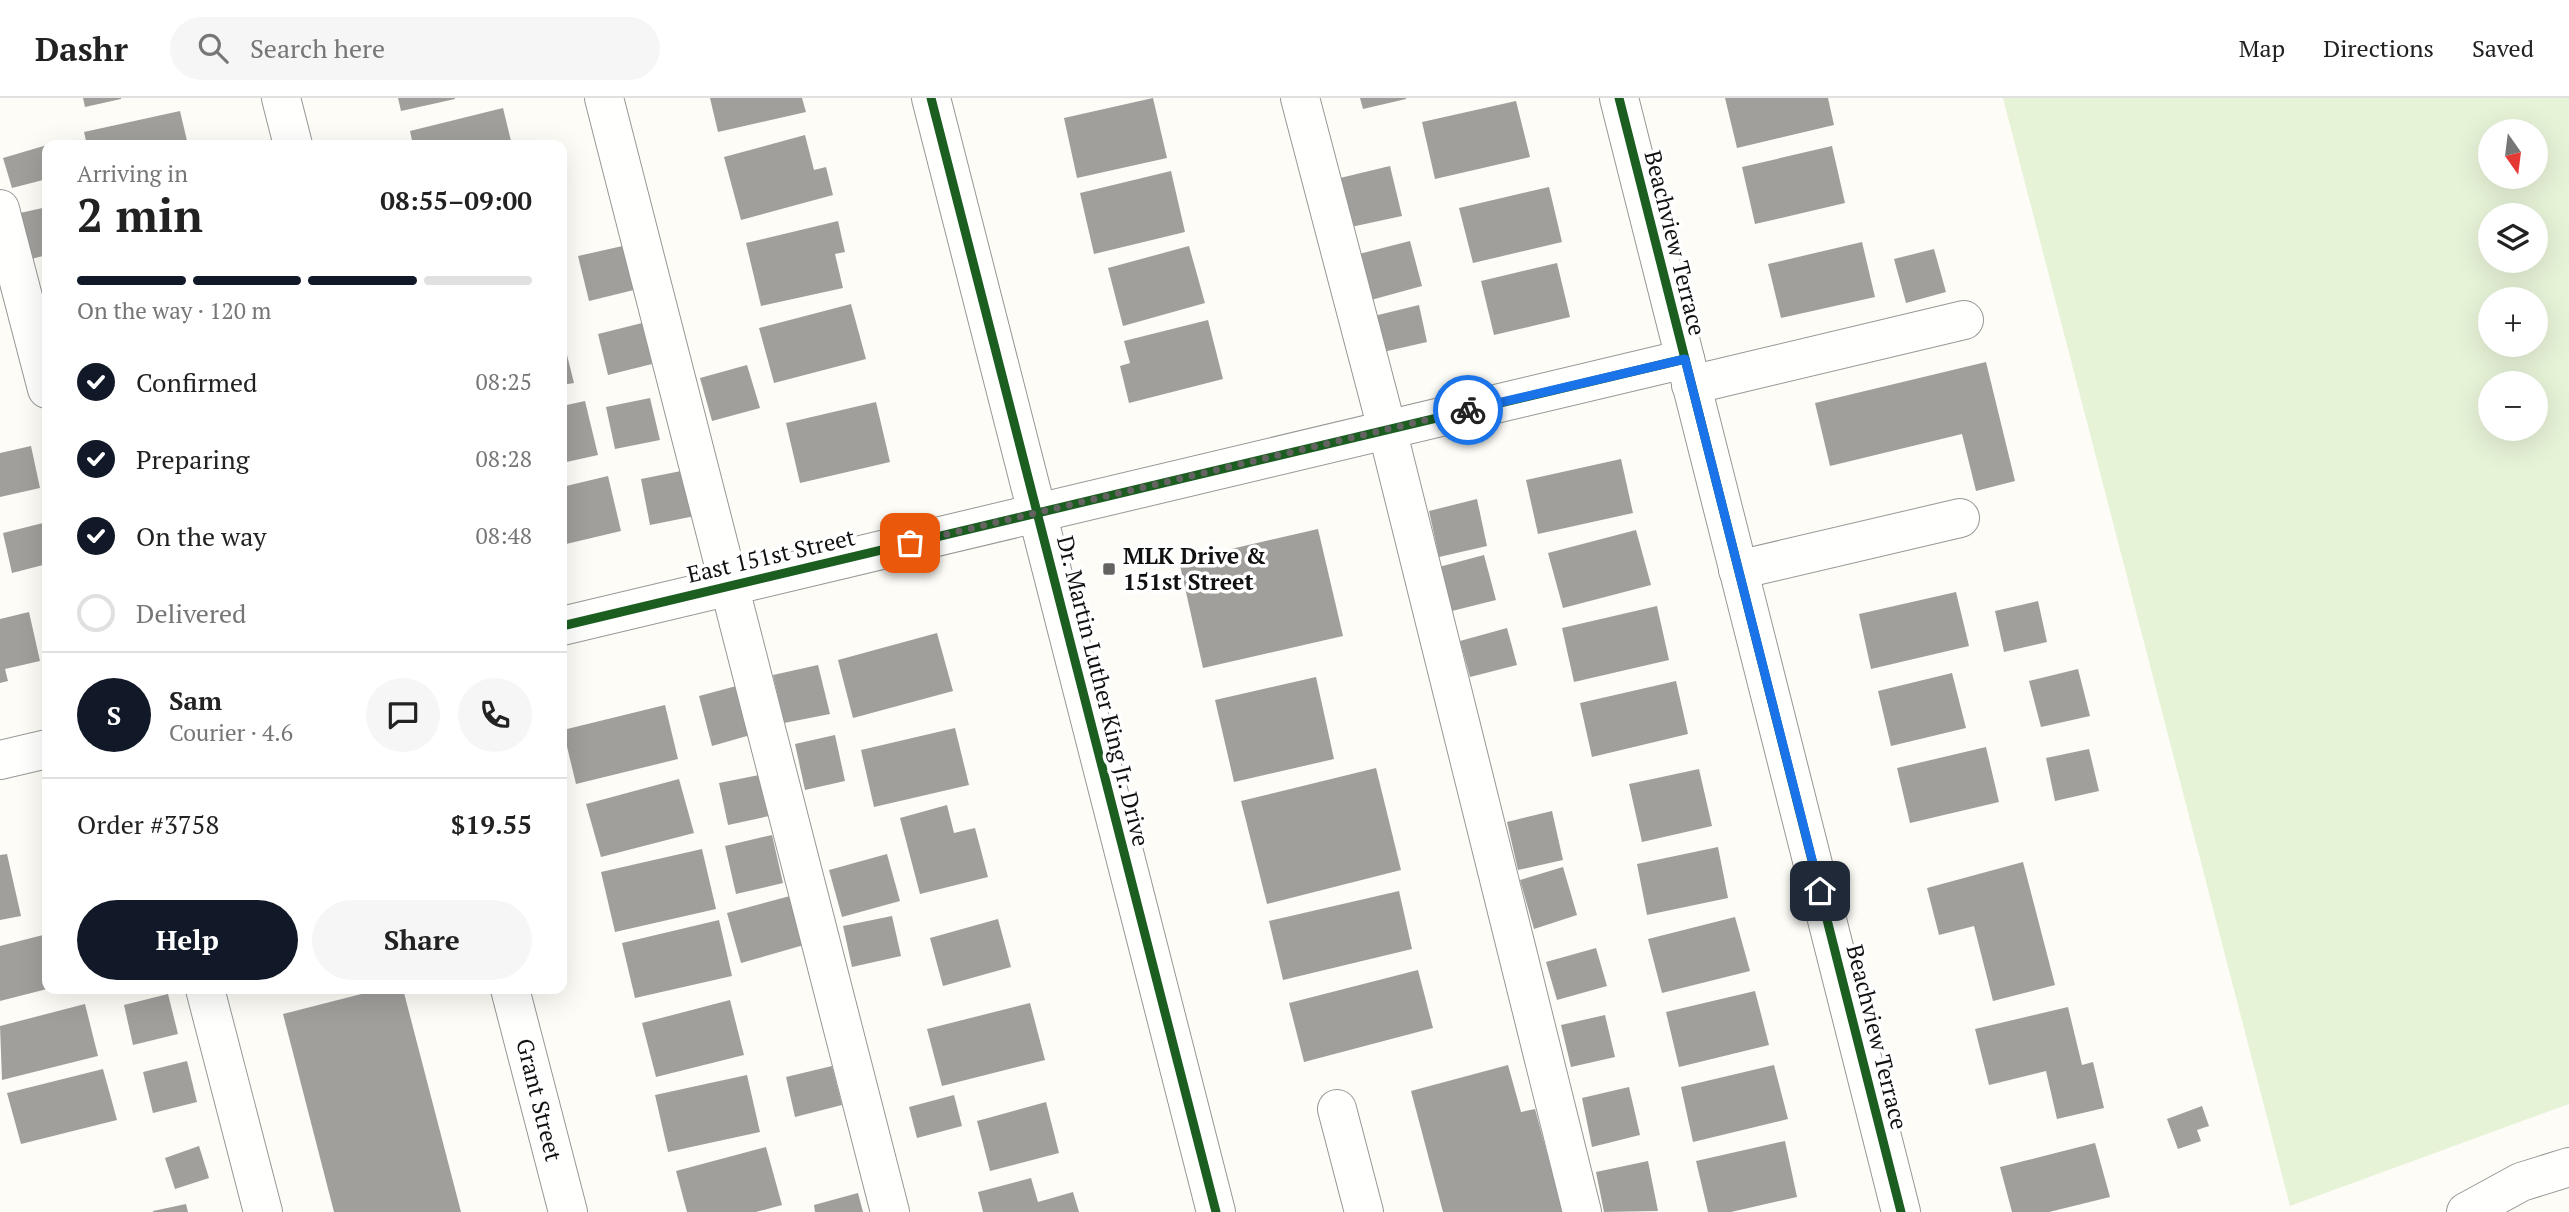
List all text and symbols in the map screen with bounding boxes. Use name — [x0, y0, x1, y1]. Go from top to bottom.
search box — [170, 17, 660, 80]
text: Dashr — [35, 27, 128, 70]
icon: search — [194, 29, 232, 67]
text: Search here — [250, 31, 385, 65]
text: Map — [2239, 32, 2285, 64]
text: Directions — [2323, 32, 2434, 64]
text: Saved — [2472, 32, 2534, 64]
north arrow — [2478, 119, 2548, 189]
map controls — [2478, 119, 2548, 441]
street label: Beachview Terrace — [1638, 147, 1713, 339]
text: Arriving in — [77, 158, 188, 189]
text: 08:55–09:00 — [380, 183, 532, 217]
text: 2 min — [77, 184, 203, 245]
button: layers — [2478, 203, 2548, 273]
button: + — [2478, 287, 2548, 357]
text: On the way · 120 m — [77, 295, 271, 326]
icon: check — [77, 363, 115, 401]
text: Confirmed — [136, 365, 257, 399]
text: 08:25 — [475, 366, 532, 397]
button: − — [2478, 371, 2548, 441]
courier — [1433, 375, 1503, 445]
icon: bike — [1449, 391, 1487, 429]
icon: check — [77, 440, 115, 478]
text: Preparing — [136, 442, 249, 476]
text: 08:28 — [475, 443, 532, 474]
pin — [880, 513, 940, 573]
icon: check — [77, 517, 115, 555]
text: On the way — [136, 519, 267, 553]
text: 08:48 — [475, 520, 532, 551]
street label: East 151st Street — [684, 521, 858, 590]
icon: bag — [891, 524, 929, 562]
street label: Dr. Martin Luther King Jr. Drive — [1050, 532, 1157, 849]
place label: MLK Drive & 151st Street — [1123, 540, 1266, 597]
marker: MLK Drive & 151st Street — [1101, 561, 1117, 577]
text: Delivered — [136, 596, 246, 630]
button: chat — [366, 678, 440, 752]
button: phone — [458, 678, 532, 752]
text: Sam — [169, 683, 222, 717]
text: S — [107, 698, 121, 732]
text: Courier · 4.6 — [169, 717, 293, 748]
text: Order #3758 — [77, 807, 219, 841]
text: $19.55 — [451, 807, 532, 841]
pin — [1790, 861, 1850, 921]
icon: home — [1801, 872, 1839, 910]
button: Help — [77, 900, 298, 980]
button: Share — [312, 900, 532, 980]
street label: Beachview Terrace — [1840, 941, 1915, 1133]
street label: Grant Street — [509, 1035, 570, 1165]

